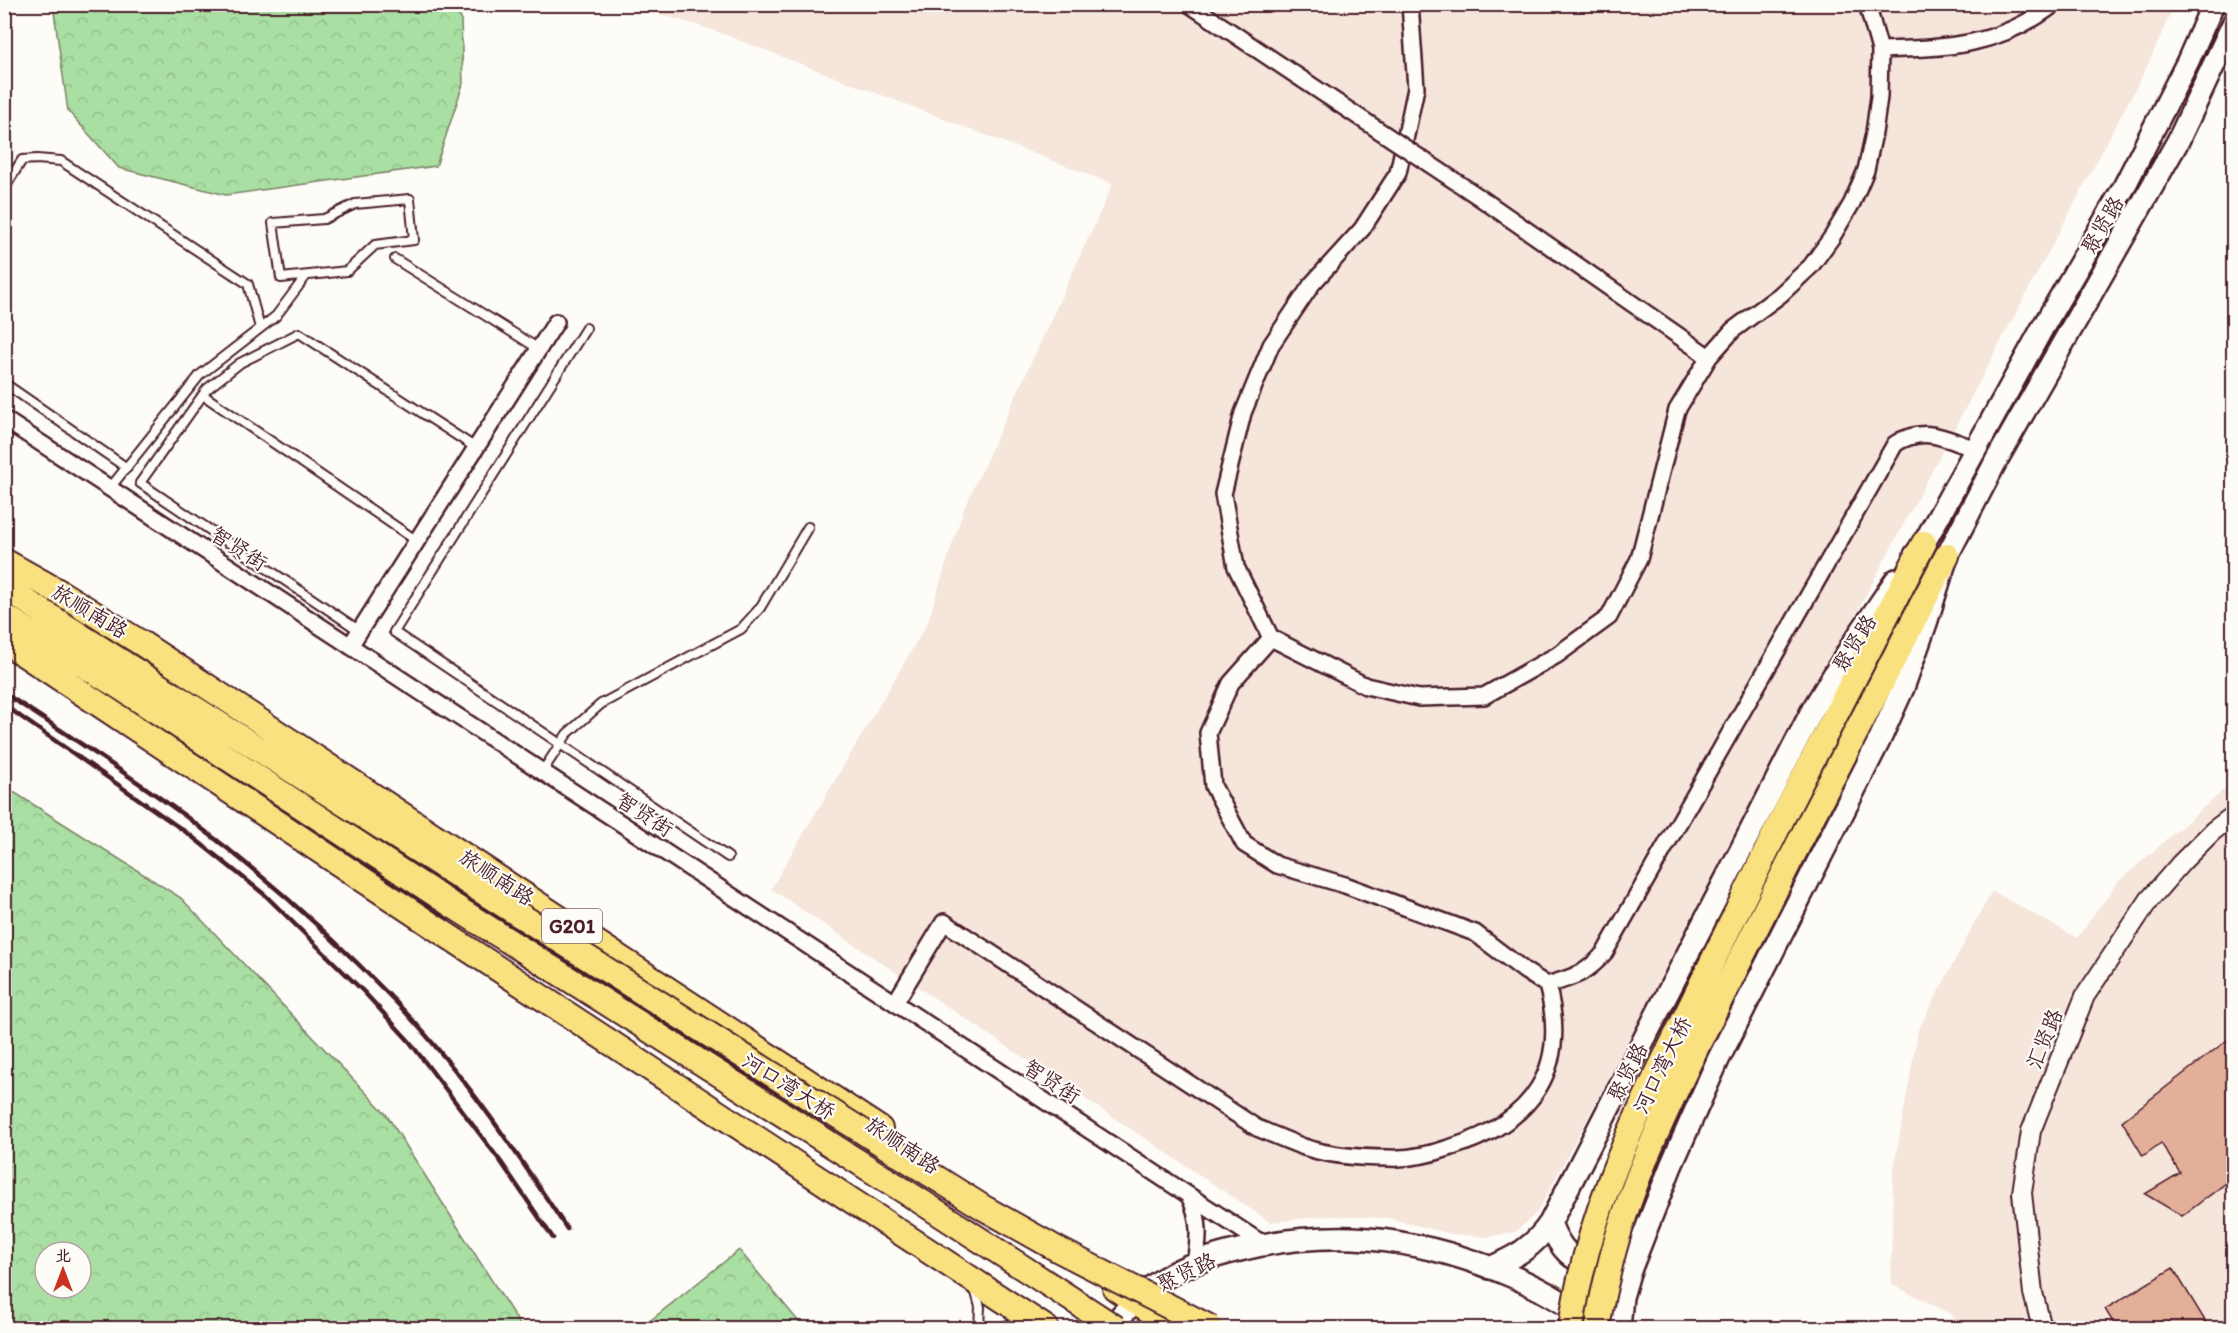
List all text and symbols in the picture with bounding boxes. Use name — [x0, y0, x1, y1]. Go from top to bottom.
street label: 聚贤路 — [2075, 191, 2129, 259]
street label: 智贤街 — [206, 520, 272, 576]
street label: 旅顺南路 — [48, 579, 132, 643]
street label: 聚贤路 — [1827, 610, 1881, 676]
street label: 智贤街 — [612, 786, 678, 842]
street label: 旅顺南路 — [455, 844, 539, 910]
road number: G201 — [542, 909, 602, 943]
street label: 汇贤路 — [2021, 1005, 2067, 1073]
street label: 河口湾大桥 — [1628, 1012, 1696, 1118]
street label: 聚贤路 — [1602, 1038, 1652, 1106]
street label: 河口湾大桥 — [738, 1048, 840, 1124]
street label: 智贤街 — [1019, 1053, 1085, 1109]
street label: 旅顺南路 — [861, 1111, 945, 1179]
north arrow — [33, 1240, 93, 1300]
text: 北 — [55, 1246, 71, 1265]
street label: 聚贤路 — [1152, 1247, 1220, 1297]

